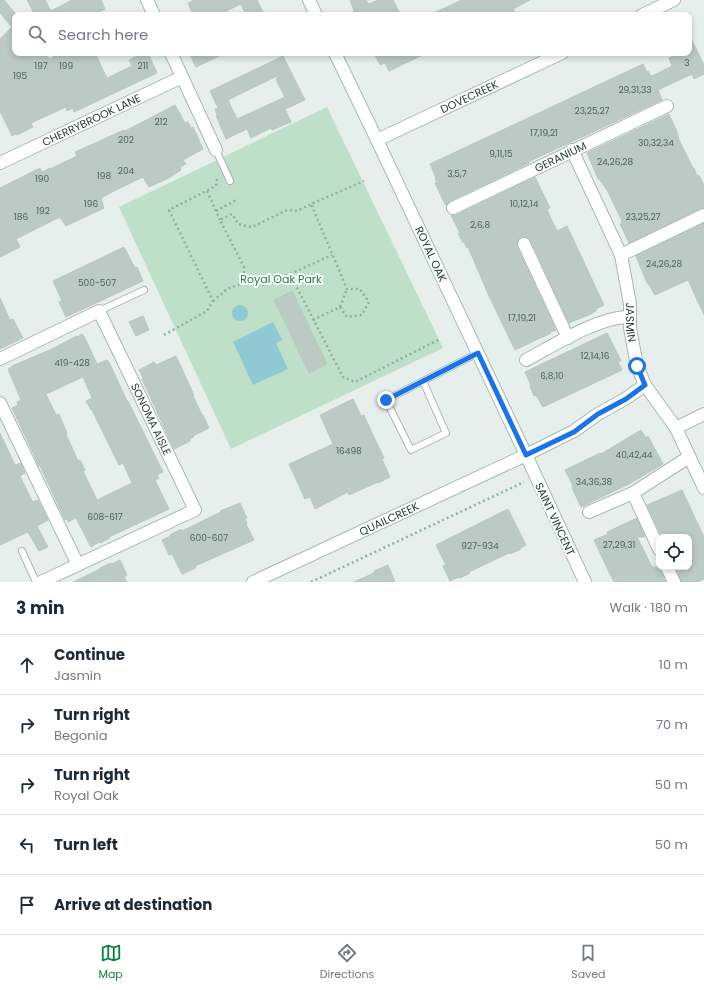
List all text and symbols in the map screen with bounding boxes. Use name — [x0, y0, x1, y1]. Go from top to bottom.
search box — [12, 12, 692, 56]
icon: search — [26, 23, 48, 45]
text: Search here — [58, 24, 148, 45]
house number: 3 — [684, 57, 690, 69]
house number: 197 — [34, 60, 48, 72]
house number: 199 — [59, 60, 73, 72]
house number: 211 — [138, 60, 149, 72]
house number: 195 — [13, 70, 27, 82]
street label: DOVECREEK — [438, 76, 501, 117]
house number: 29,31,33 — [618, 84, 652, 96]
street label: CHERRYBROOK LANE — [39, 90, 143, 150]
house number: 23,25,27 — [575, 105, 610, 117]
house number: 212 — [154, 116, 168, 128]
house number: 17,19,21 — [530, 127, 558, 139]
house number: 202 — [118, 134, 134, 146]
house number: 30,32,34 — [638, 137, 674, 149]
street label: GERANIUM — [532, 138, 589, 176]
house number: 9,11,15 — [489, 148, 513, 160]
house number: 24,26,28 — [597, 156, 633, 168]
house number: 204 — [118, 165, 135, 177]
house number: 3,5,7 — [447, 168, 467, 180]
house number: 198 — [97, 170, 111, 182]
house number: 190 — [35, 173, 49, 185]
house number: 196 — [84, 198, 98, 210]
house number: 10,12,14 — [510, 198, 539, 210]
house number: 192 — [36, 205, 50, 217]
house number: 186 — [14, 211, 28, 223]
house number: 23,25,27 — [626, 211, 661, 223]
house number: 2,6,8 — [470, 219, 490, 231]
street label: ROYAL OAK — [411, 224, 451, 285]
house number: 24,26,28 — [646, 258, 682, 270]
park label: Royal Oak Park — [240, 271, 322, 287]
house number: 500-507 — [78, 277, 116, 289]
street label: JASMIN — [622, 302, 640, 343]
house number: 17,19,21 — [508, 312, 536, 324]
house number: 12,14,16 — [581, 350, 610, 362]
house number: 419-428 — [54, 357, 90, 369]
route start — [628, 357, 646, 375]
house number: 6,8,10 — [540, 370, 564, 382]
street label: SONOMA AISLE — [127, 380, 175, 458]
route end — [377, 391, 395, 409]
house number: 16498 — [336, 445, 362, 457]
house number: 40,42,44 — [615, 449, 653, 461]
house number: 34,36,38 — [576, 476, 613, 488]
street label: SAINT VINCENT — [531, 480, 579, 558]
street label: QUAILCREEK — [357, 498, 422, 540]
house number: 608-617 — [87, 511, 123, 523]
house number: 600-607 — [190, 532, 228, 544]
map controls — [656, 534, 692, 570]
button: locate — [656, 534, 692, 570]
house number: 27,29,31 — [603, 539, 635, 551]
house number: 927-934 — [461, 540, 499, 552]
text: 3 min — [16, 596, 64, 620]
text: Walk · 180 m — [610, 598, 688, 617]
text: Continue — [54, 644, 125, 665]
icon: ahead — [16, 654, 38, 676]
text: 10 m — [659, 655, 688, 674]
text: Jasmin — [54, 666, 101, 685]
text: Turn right — [54, 704, 130, 725]
icon: right — [16, 714, 38, 736]
text: 70 m — [656, 715, 688, 734]
text: Begonia — [54, 726, 107, 745]
text: Turn right — [54, 764, 130, 785]
icon: right — [16, 774, 38, 796]
text: 50 m — [655, 775, 688, 794]
text: Royal Oak — [54, 786, 119, 805]
icon: left — [16, 834, 38, 856]
text: Turn left — [54, 834, 118, 855]
text: 50 m — [655, 835, 688, 854]
icon: arrive — [16, 894, 38, 916]
text: Arrive at destination — [54, 894, 212, 915]
tab: Map — [98, 942, 123, 983]
tab: Directions — [320, 942, 374, 983]
tab: Saved — [571, 942, 606, 983]

